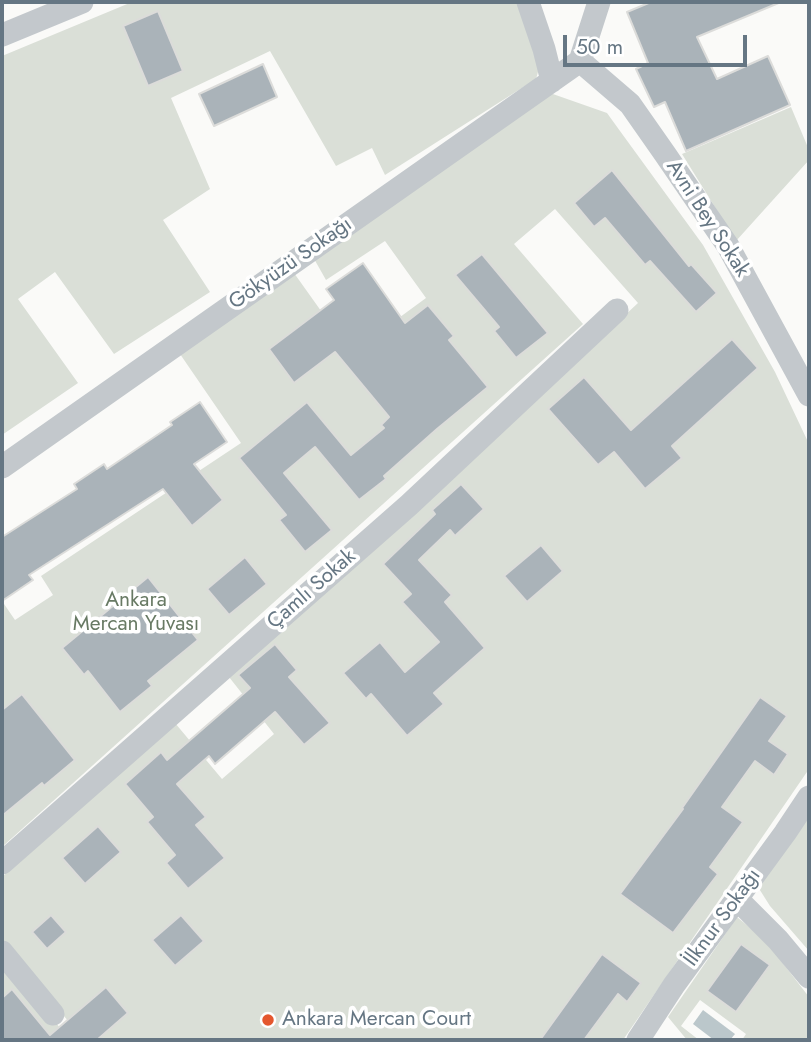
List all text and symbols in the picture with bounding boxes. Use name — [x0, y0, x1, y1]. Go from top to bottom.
scale bar — [566, 21, 750, 65]
text: 50 m — [576, 32, 623, 62]
street label: Avni Bey Sokak — [660, 156, 754, 282]
street label: Gökyüzü Sokağı — [225, 212, 357, 316]
street label: Çamlı Sokak — [263, 545, 361, 635]
park label: Ankara Mercan Yuvası — [73, 588, 199, 638]
street label: İlknur Sokağı — [679, 864, 767, 972]
place label: Ankara Mercan Court — [282, 1007, 471, 1033]
marker: Ankara Mercan Court — [260, 1012, 276, 1028]

